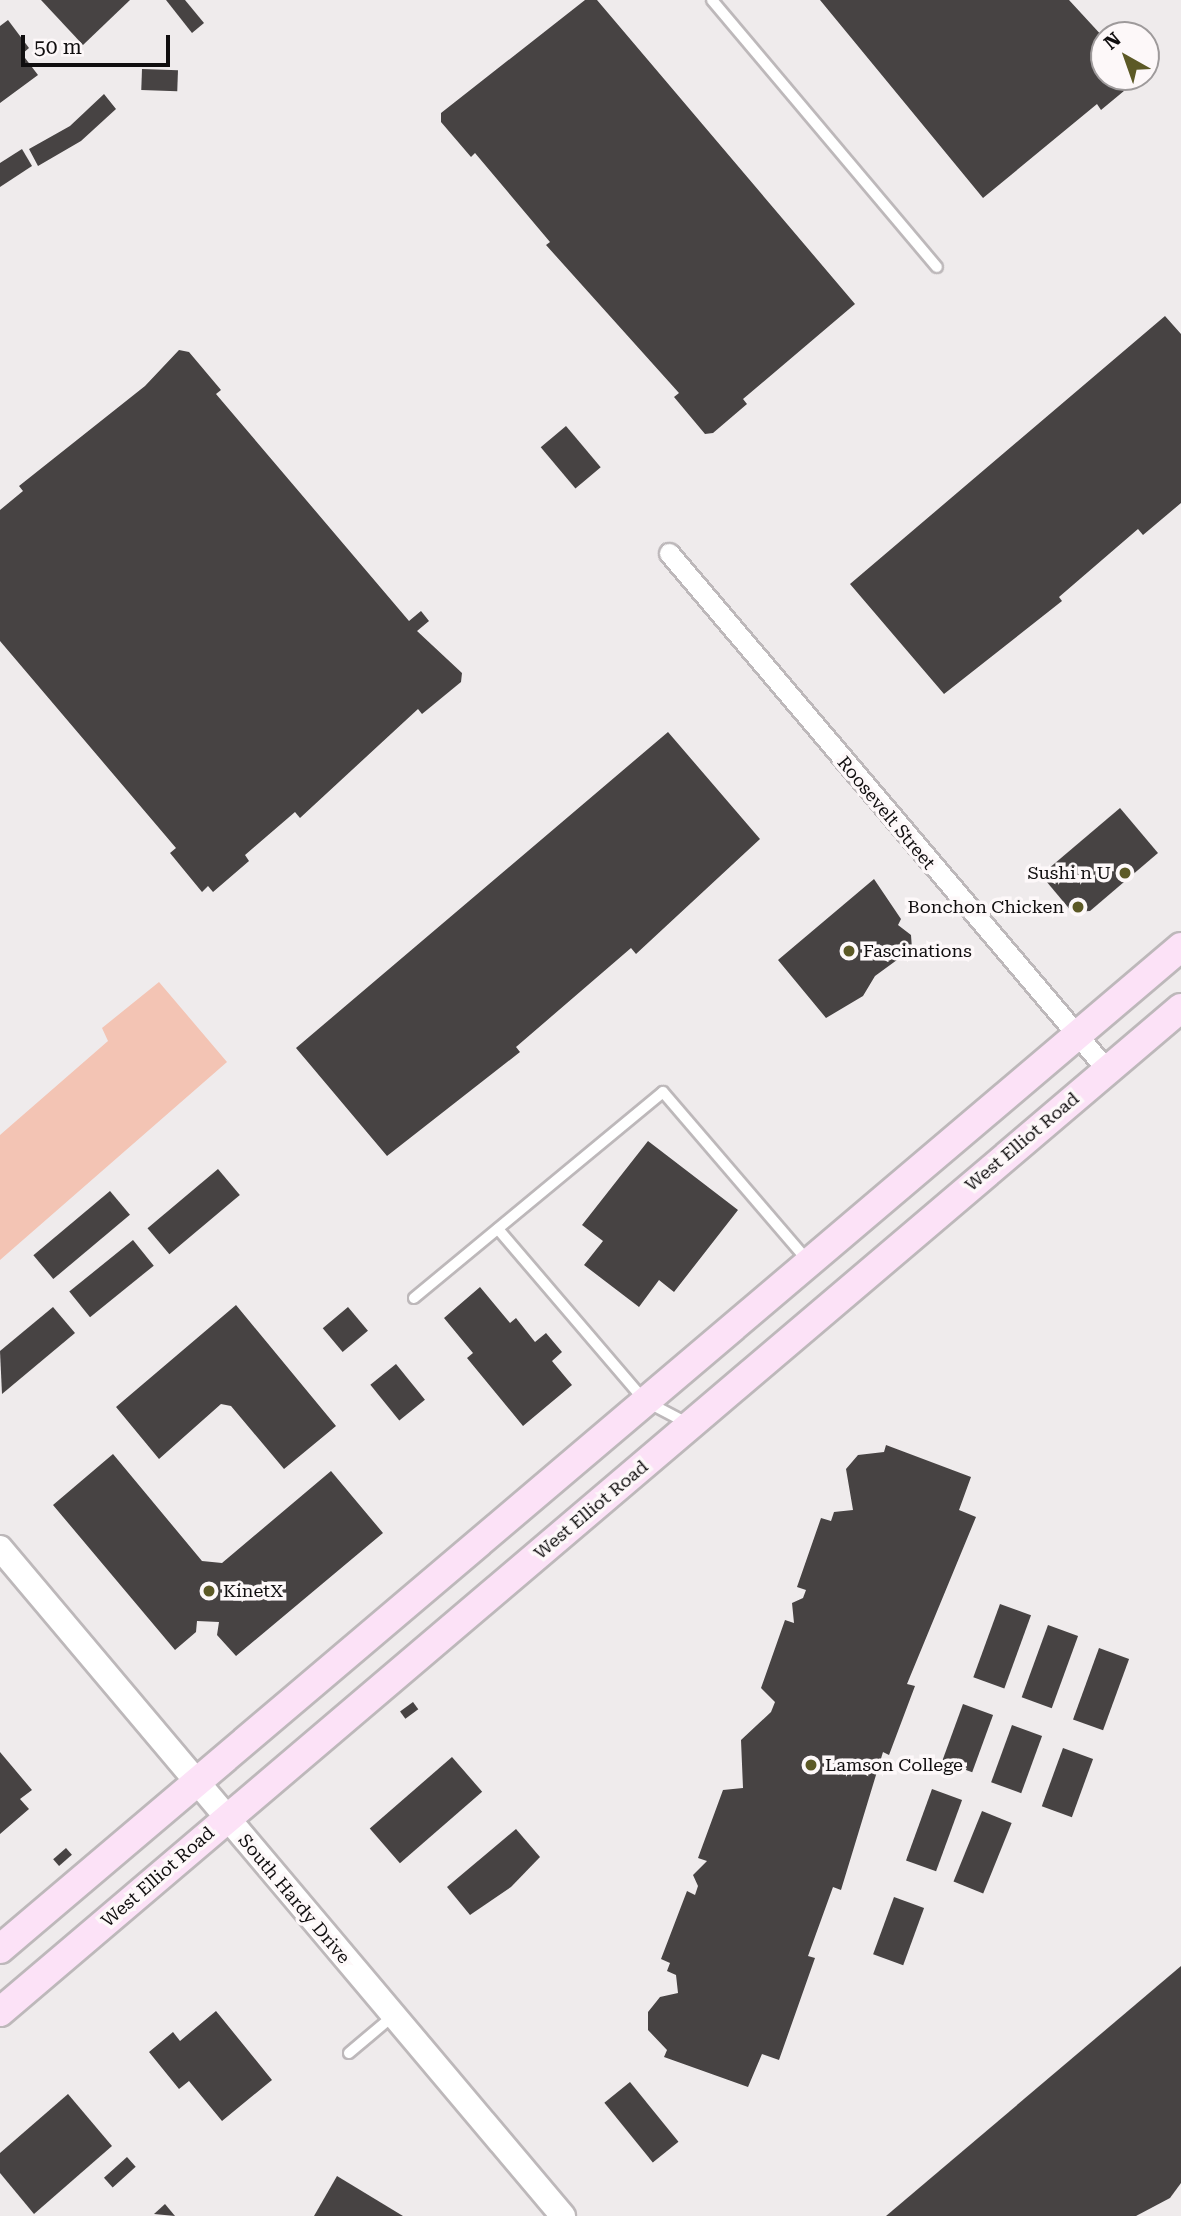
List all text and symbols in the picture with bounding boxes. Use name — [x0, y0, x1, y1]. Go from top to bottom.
scale bar — [24, 21, 173, 65]
north arrow — [1090, 21, 1160, 91]
text: N — [1099, 28, 1125, 55]
text: 50 m — [34, 35, 82, 59]
street label: Roosevelt Street — [832, 752, 940, 874]
place label: Sushi n U — [1027, 862, 1111, 884]
marker: Sushi n U — [1117, 865, 1133, 881]
place label: Bonchon Chicken — [908, 896, 1064, 918]
marker: Bonchon Chicken — [1070, 899, 1086, 915]
place label: Fascinations — [863, 940, 972, 962]
marker: Fascinations — [841, 943, 857, 959]
street label: West Elliot Road — [961, 1088, 1083, 1196]
street label: West Elliot Road — [530, 1456, 652, 1564]
place label: KinetX — [223, 1580, 283, 1602]
marker: KinetX — [201, 1583, 217, 1599]
place label: Lamson College — [825, 1754, 963, 1776]
marker: Lamson College — [803, 1757, 819, 1773]
street label: West Elliot Road — [97, 1822, 219, 1932]
street label: South Hardy Drive — [234, 1830, 354, 1968]

